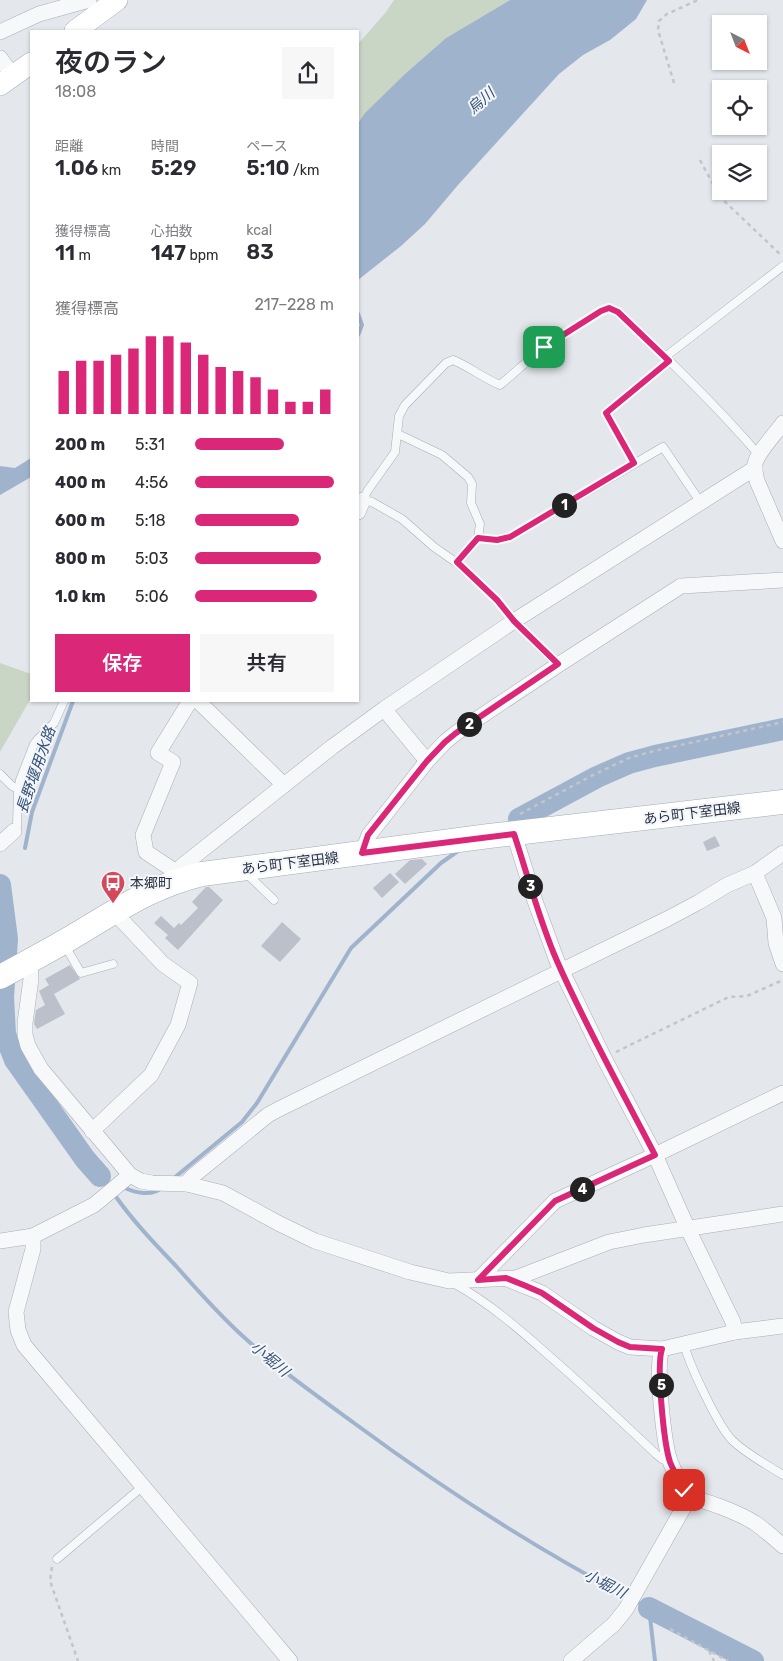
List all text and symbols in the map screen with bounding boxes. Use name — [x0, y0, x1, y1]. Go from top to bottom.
north arrow — [712, 15, 768, 70]
map controls — [712, 15, 767, 200]
text: 夜のラン — [55, 46, 167, 79]
button: share — [282, 47, 334, 99]
button: locate — [712, 80, 767, 135]
text: 18:08 — [55, 82, 96, 101]
water label: 烏川 — [464, 83, 500, 118]
text: 距離 — [55, 138, 83, 155]
text: 時間 — [151, 138, 179, 155]
text: ペース — [246, 138, 288, 155]
button: layers — [712, 145, 767, 200]
text: 1.06 — [55, 155, 98, 180]
text: 5:29 — [151, 155, 196, 180]
text: 5:10 — [246, 155, 290, 180]
text: km — [98, 162, 121, 179]
text: /km — [290, 162, 320, 179]
text: kcal — [246, 222, 272, 239]
text: 獲得標高 — [55, 223, 111, 240]
text: 心拍数 — [151, 223, 193, 240]
text: 83 — [246, 239, 274, 264]
text: 11 — [55, 240, 75, 265]
text: 147 — [151, 240, 186, 265]
text: m — [75, 247, 91, 264]
text: bpm — [186, 247, 219, 264]
text: 217–228 m — [254, 295, 334, 314]
text: 獲得標高 — [55, 299, 119, 318]
pin — [523, 326, 565, 368]
icon: arrive — [530, 333, 558, 361]
text: 200 m — [55, 435, 105, 454]
text: 5:31 — [135, 435, 165, 454]
text: 400 m — [55, 473, 106, 492]
text: 4:56 — [135, 473, 168, 492]
pin: 1 — [552, 492, 576, 518]
text: 1 — [561, 497, 568, 514]
text: 600 m — [55, 511, 105, 530]
text: 5:18 — [135, 511, 166, 530]
text: 800 m — [55, 549, 106, 568]
text: 5:03 — [135, 549, 168, 568]
text: 1.0 km — [55, 587, 106, 606]
text: 5:06 — [135, 587, 168, 606]
button: 保存 — [55, 634, 190, 692]
button: 共有 — [200, 634, 334, 692]
pin: 2 — [456, 712, 482, 736]
text: 2 — [465, 716, 474, 733]
water label: 長野堰用水路 — [13, 723, 60, 815]
street label: あら町下室田線 — [642, 799, 742, 828]
street label: あら町下室田線 — [240, 849, 340, 878]
bus stop icon: 本郷町 — [100, 870, 126, 904]
pin: 3 — [518, 874, 542, 898]
place label: 本郷町 — [130, 875, 172, 892]
text: 3 — [526, 878, 535, 895]
pin: 4 — [570, 1176, 594, 1202]
text: 4 — [578, 1181, 587, 1198]
water label: 小堀川 — [247, 1338, 295, 1382]
pin: 5 — [648, 1372, 674, 1398]
text: 5 — [657, 1377, 666, 1394]
pin — [663, 1469, 705, 1511]
icon: check — [670, 1476, 698, 1504]
water label: 小堀川 — [581, 1566, 631, 1603]

